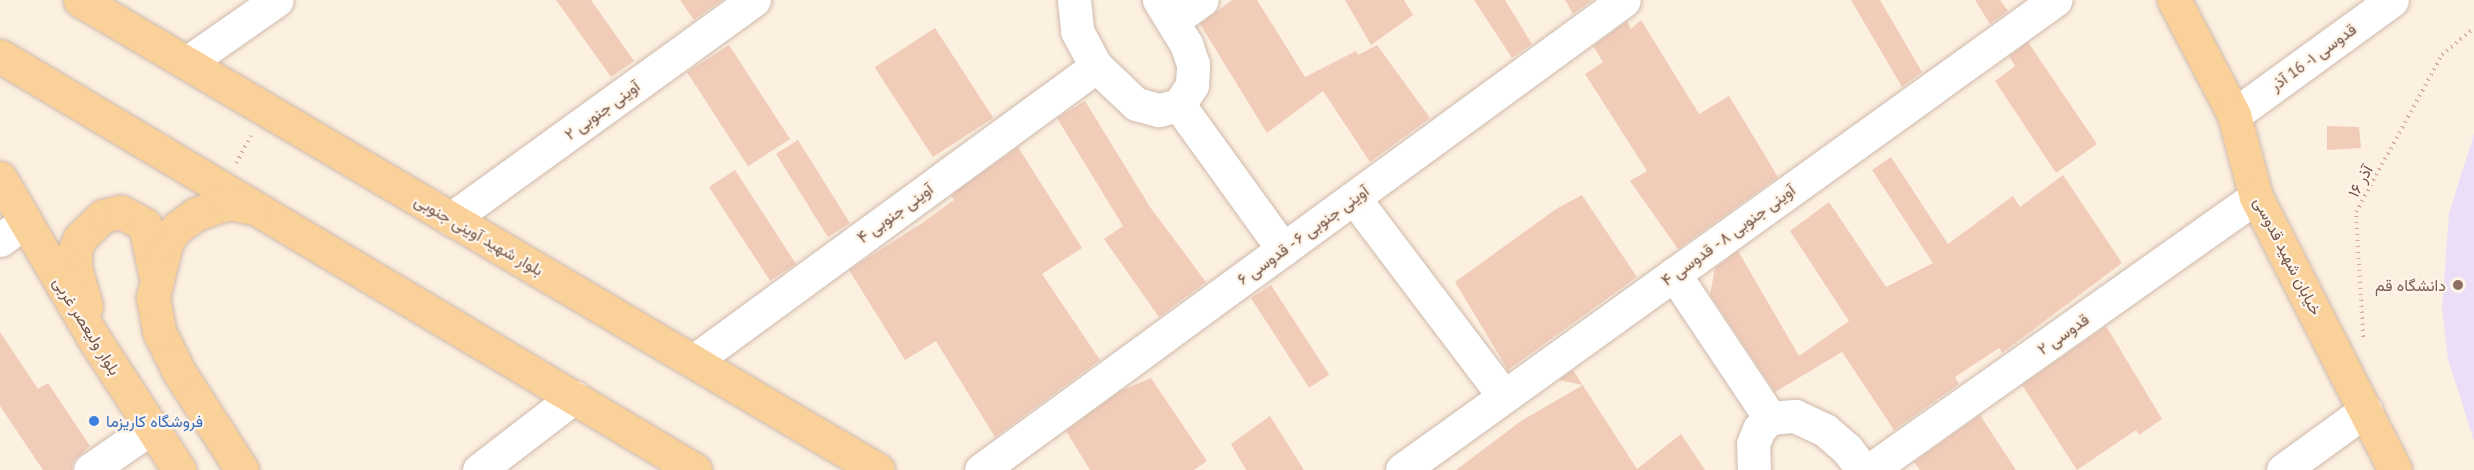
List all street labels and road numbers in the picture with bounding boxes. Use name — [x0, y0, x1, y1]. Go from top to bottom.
street label: قدوسی ۱- 16 آذر — [2266, 19, 2360, 95]
street label: آوینی جنوبی ۲ — [561, 76, 643, 144]
street label: ۱۶ آذر — [2343, 162, 2377, 200]
street label: آوینی جنوبی ۴ — [853, 179, 937, 247]
street label: آوینی جنوبی ۸ - قدوسی ۴ — [1656, 179, 1800, 291]
street label: آوینی جنوبی ۶ - قدوسی ۶ — [1233, 180, 1373, 290]
street label: بلوار شهید آوینی جنوبی — [411, 190, 547, 280]
street label: خیابان شهید قدوسی — [2250, 194, 2326, 318]
street label: بلوار ولیعصر غربی — [49, 273, 125, 379]
street label: قدوسی ۲ — [2034, 309, 2092, 359]

